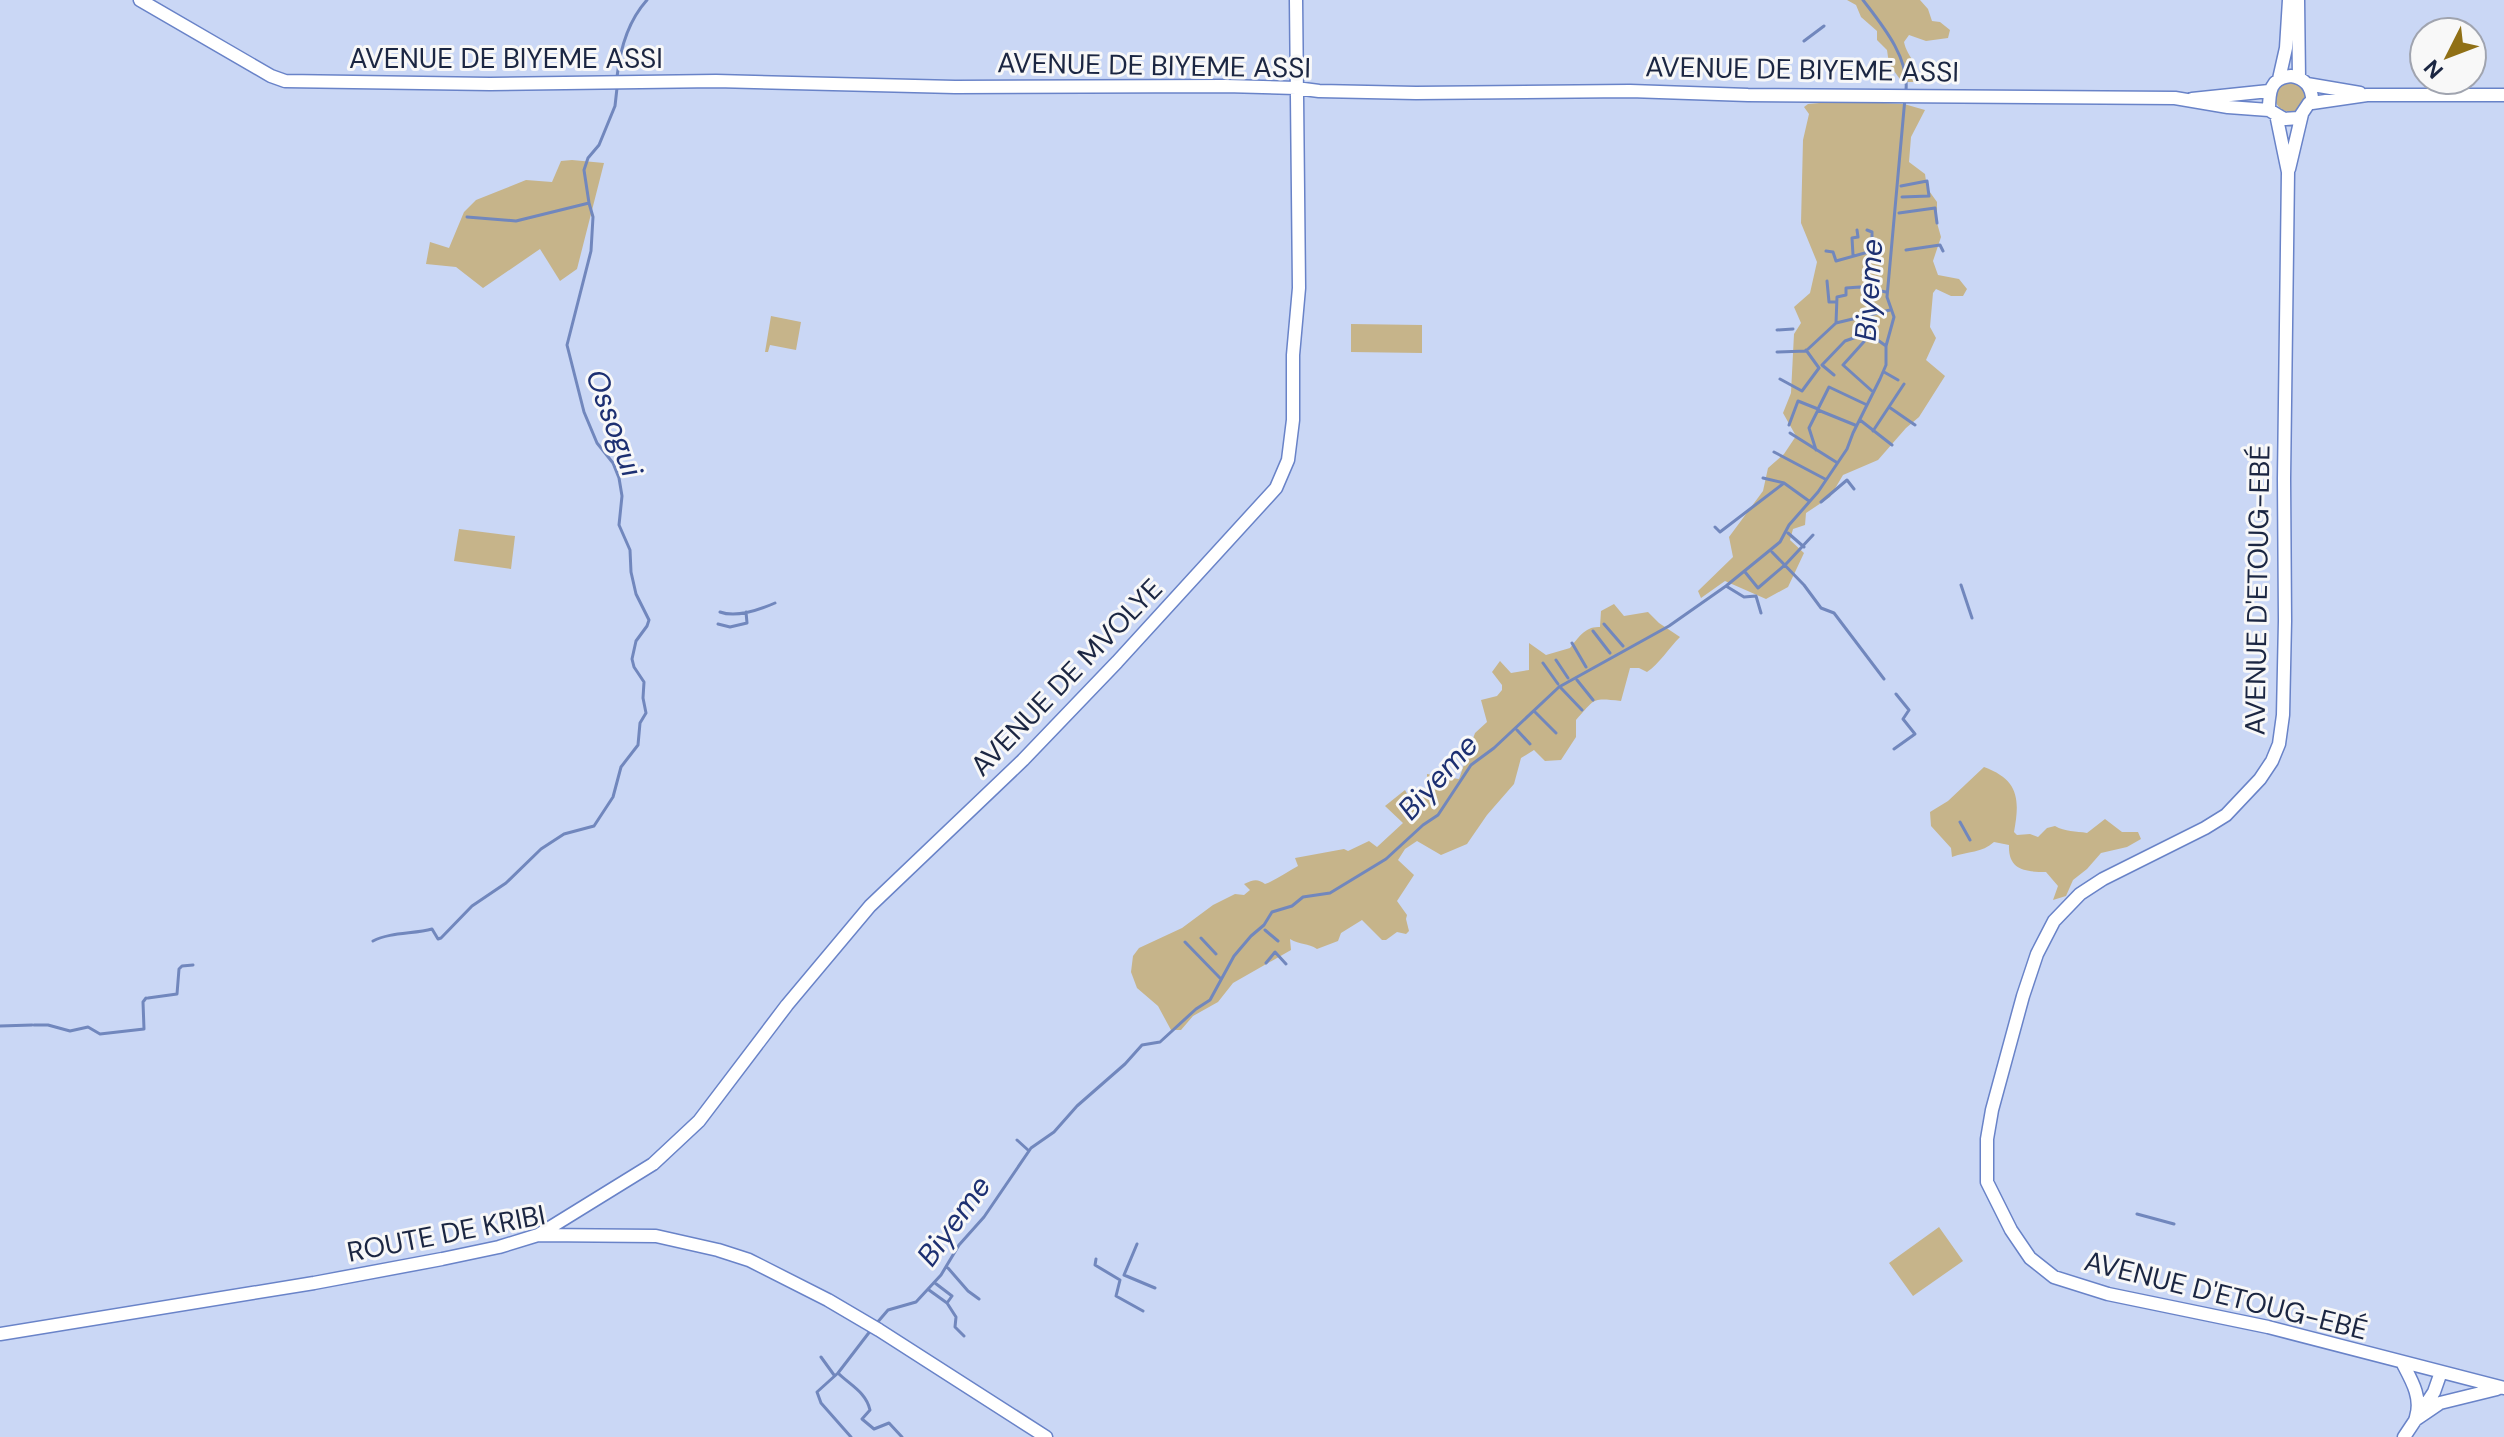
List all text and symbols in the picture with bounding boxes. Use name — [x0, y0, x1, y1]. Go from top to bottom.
north arrow — [2408, 16, 2488, 96]
street label: AVENUE DE BIYEME ASSI — [349, 40, 663, 77]
street label: AVENUE DE BIYEME ASSI — [997, 44, 1311, 87]
street label: AVENUE DE BIYEME ASSI — [1645, 48, 1959, 91]
text: N — [2417, 53, 2450, 85]
water label: Biyeme — [1845, 238, 1892, 342]
water label: Ossogui — [577, 364, 652, 483]
street label: AVENUE D'ETOUG-EBÉ — [2236, 444, 2279, 736]
street label: AVENUE DE MVOLYE — [962, 571, 1170, 784]
water label: Biyeme — [1389, 726, 1486, 828]
water label: Biyeme — [908, 1168, 999, 1274]
street label: ROUTE DE KRIBI — [344, 1196, 548, 1271]
street label: AVENUE D'ETOUG-EBÉ — [2080, 1242, 2371, 1349]

